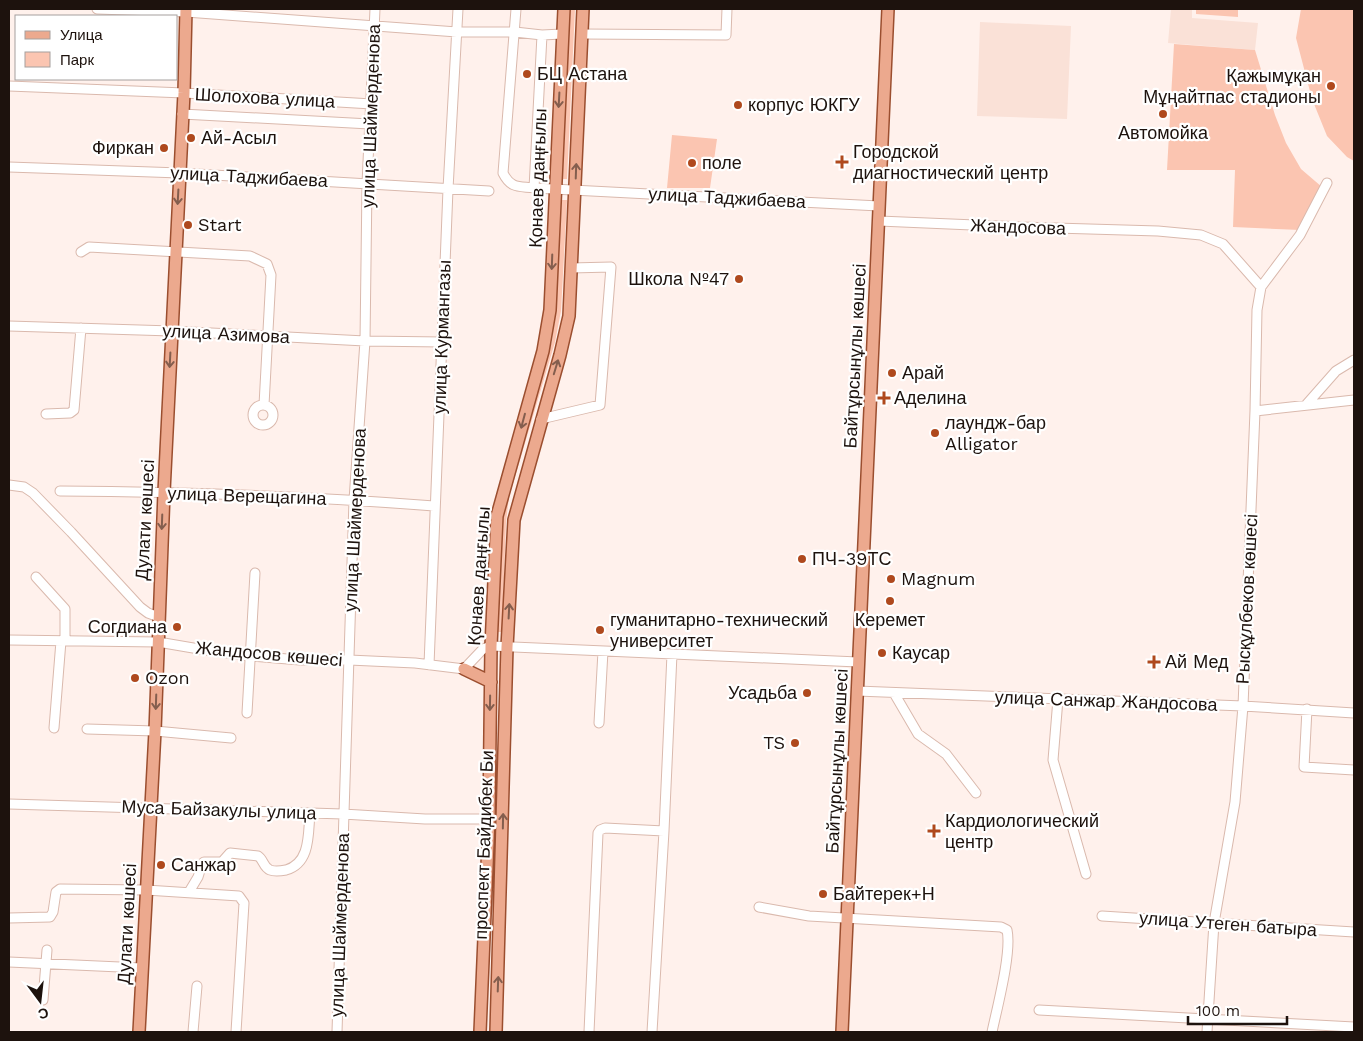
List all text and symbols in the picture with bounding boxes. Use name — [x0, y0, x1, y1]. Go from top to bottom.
legend — [15, 15, 178, 80]
street label: улица Шаймерденова — [357, 23, 384, 208]
text: Улица — [60, 26, 103, 44]
text: Парк — [60, 51, 94, 69]
place label: БЦ Астана — [537, 63, 628, 84]
place label: Қажымұқан Мұңайтпас стадионы — [1143, 65, 1321, 107]
marker: БЦ Астана — [521, 68, 533, 80]
marker: Қажымұқан Мұңайтпас стадионы — [1325, 80, 1337, 92]
street label: Шолохова улица — [194, 83, 337, 112]
one-way arrow — [555, 91, 564, 107]
place label: корпус ЮКГУ — [748, 94, 860, 115]
marker: корпус ЮКГУ — [732, 99, 744, 111]
street label: Қонаев даңғылы — [525, 108, 550, 248]
marker: Автомойка — [1157, 108, 1169, 120]
place label: Автомойка — [1118, 122, 1209, 143]
place label: Ай-Асыл — [201, 127, 277, 148]
marker: Ай-Асыл — [185, 132, 197, 144]
place label: Фиркан — [92, 137, 154, 158]
place label: Городской диагностический центр — [853, 141, 1048, 183]
marker: Фиркан — [158, 142, 170, 154]
place label: поле — [702, 152, 742, 173]
marker: Городской диагностический центр — [835, 155, 849, 169]
marker: поле — [686, 157, 698, 169]
street label: улица Таджибаева — [170, 162, 329, 191]
one-way arrow — [572, 163, 581, 179]
street label: улица Таджибаева — [648, 183, 807, 212]
one-way arrow — [174, 189, 183, 205]
place label: Start — [198, 214, 242, 235]
street label: Жандосова — [970, 214, 1067, 239]
marker: Start — [182, 219, 194, 231]
one-way arrow — [548, 254, 557, 270]
street label: улица Курмангазы — [428, 259, 455, 415]
street label: Байтұрсынұлы көшесі — [839, 263, 870, 449]
place label: Школа №47 — [628, 268, 729, 289]
marker: Школа №47 — [733, 273, 745, 285]
street label: улица Азимова — [162, 320, 291, 347]
one-way arrow — [166, 351, 175, 367]
one-way arrow — [552, 359, 562, 375]
place label: Арай — [902, 362, 944, 383]
marker: Арай — [886, 367, 898, 379]
place label: Аделина — [894, 387, 967, 408]
marker: Аделина — [878, 392, 890, 404]
place label: лаундж-бар Alligator — [945, 412, 1046, 454]
one-way arrow — [518, 413, 528, 429]
street label: улица Шаймерденова — [339, 427, 370, 612]
marker: лаундж-бар Alligator — [929, 427, 941, 439]
street label: Дулати көшесі — [131, 459, 158, 581]
street label: улица Верещагина — [167, 482, 328, 509]
street label: Қонаев даңғылы — [463, 506, 494, 646]
street label: Рысқұлбеков көшесі — [1232, 513, 1261, 685]
one-way arrow — [158, 514, 167, 530]
place label: ПЧ-39ТС — [812, 548, 891, 569]
marker: ПЧ-39ТС — [796, 553, 808, 565]
place label: Magnum — [901, 568, 975, 589]
marker: Magnum — [885, 573, 897, 585]
marker: Керемет — [884, 595, 896, 607]
one-way arrow — [504, 603, 513, 619]
place label: гуманитарно-технический университет — [610, 609, 828, 651]
place label: Керемет — [855, 609, 925, 630]
place label: Согдиана — [88, 616, 168, 637]
marker: Согдиана — [171, 621, 183, 633]
marker: гуманитарно-технический университет — [594, 624, 606, 636]
street label: Жандосов көшесі — [195, 637, 343, 670]
place label: Каусар — [892, 642, 950, 663]
marker: Каусар — [876, 647, 888, 659]
place label: Ай Мед — [1165, 651, 1229, 672]
marker: Ай Мед — [1147, 655, 1161, 669]
place label: Ozon — [145, 667, 190, 688]
street label: Байтұрсынұлы көшесі — [821, 668, 852, 854]
marker: Ozon — [129, 672, 141, 684]
place label: Усадьба — [728, 682, 798, 703]
street label: улица Санжар Жандосова — [994, 686, 1219, 715]
marker: Усадьба — [801, 687, 813, 699]
one-way arrow — [151, 694, 161, 710]
one-way arrow — [486, 694, 495, 710]
place label: TS — [763, 732, 785, 753]
marker: TS — [789, 737, 801, 749]
street label: проспект Байдибек Би — [470, 750, 497, 940]
street label: Муса Байзакулы улица — [121, 796, 318, 823]
place label: Кардиологический центр — [945, 810, 1099, 852]
one-way arrow — [498, 813, 508, 830]
marker: Кардиологический центр — [927, 824, 941, 838]
street label: улица Шаймерденова — [326, 832, 353, 1017]
place label: Санжар — [171, 854, 236, 875]
marker: Санжар — [155, 859, 167, 871]
street label: Дулати көшесі — [113, 863, 140, 985]
place label: Байтерек+Н — [833, 883, 935, 904]
marker: Байтерек+Н — [817, 888, 829, 900]
street label: улица Утеген батыра — [1138, 907, 1319, 940]
north arrow — [15, 976, 65, 1026]
one-way arrow — [493, 976, 502, 992]
scale bar — [1188, 994, 1287, 1026]
text: 100 m — [1196, 1002, 1240, 1020]
text: С — [36, 1005, 50, 1023]

